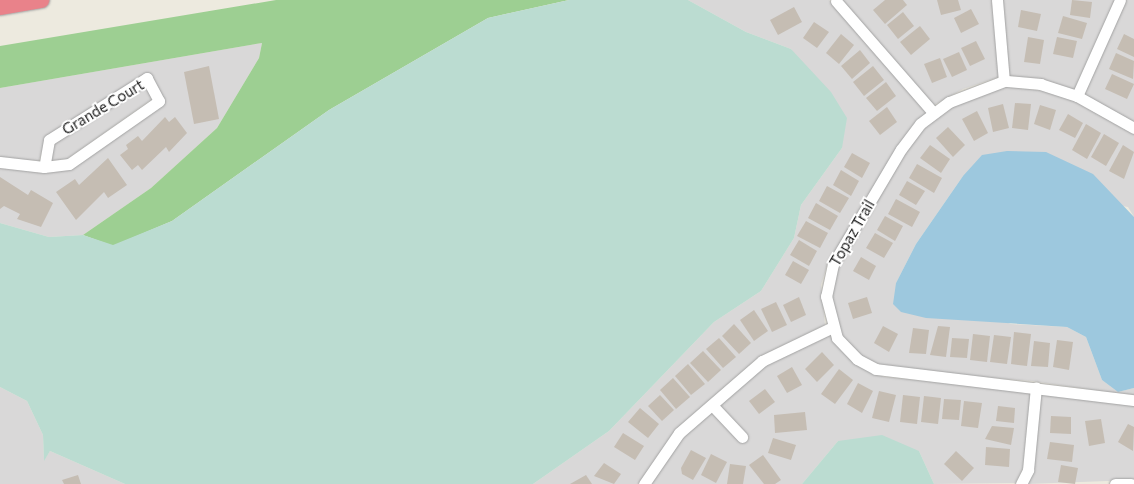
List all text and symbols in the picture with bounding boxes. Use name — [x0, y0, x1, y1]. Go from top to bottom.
street label: Grande Court — [59, 75, 147, 139]
street label: Topaz Trail — [826, 196, 878, 270]

